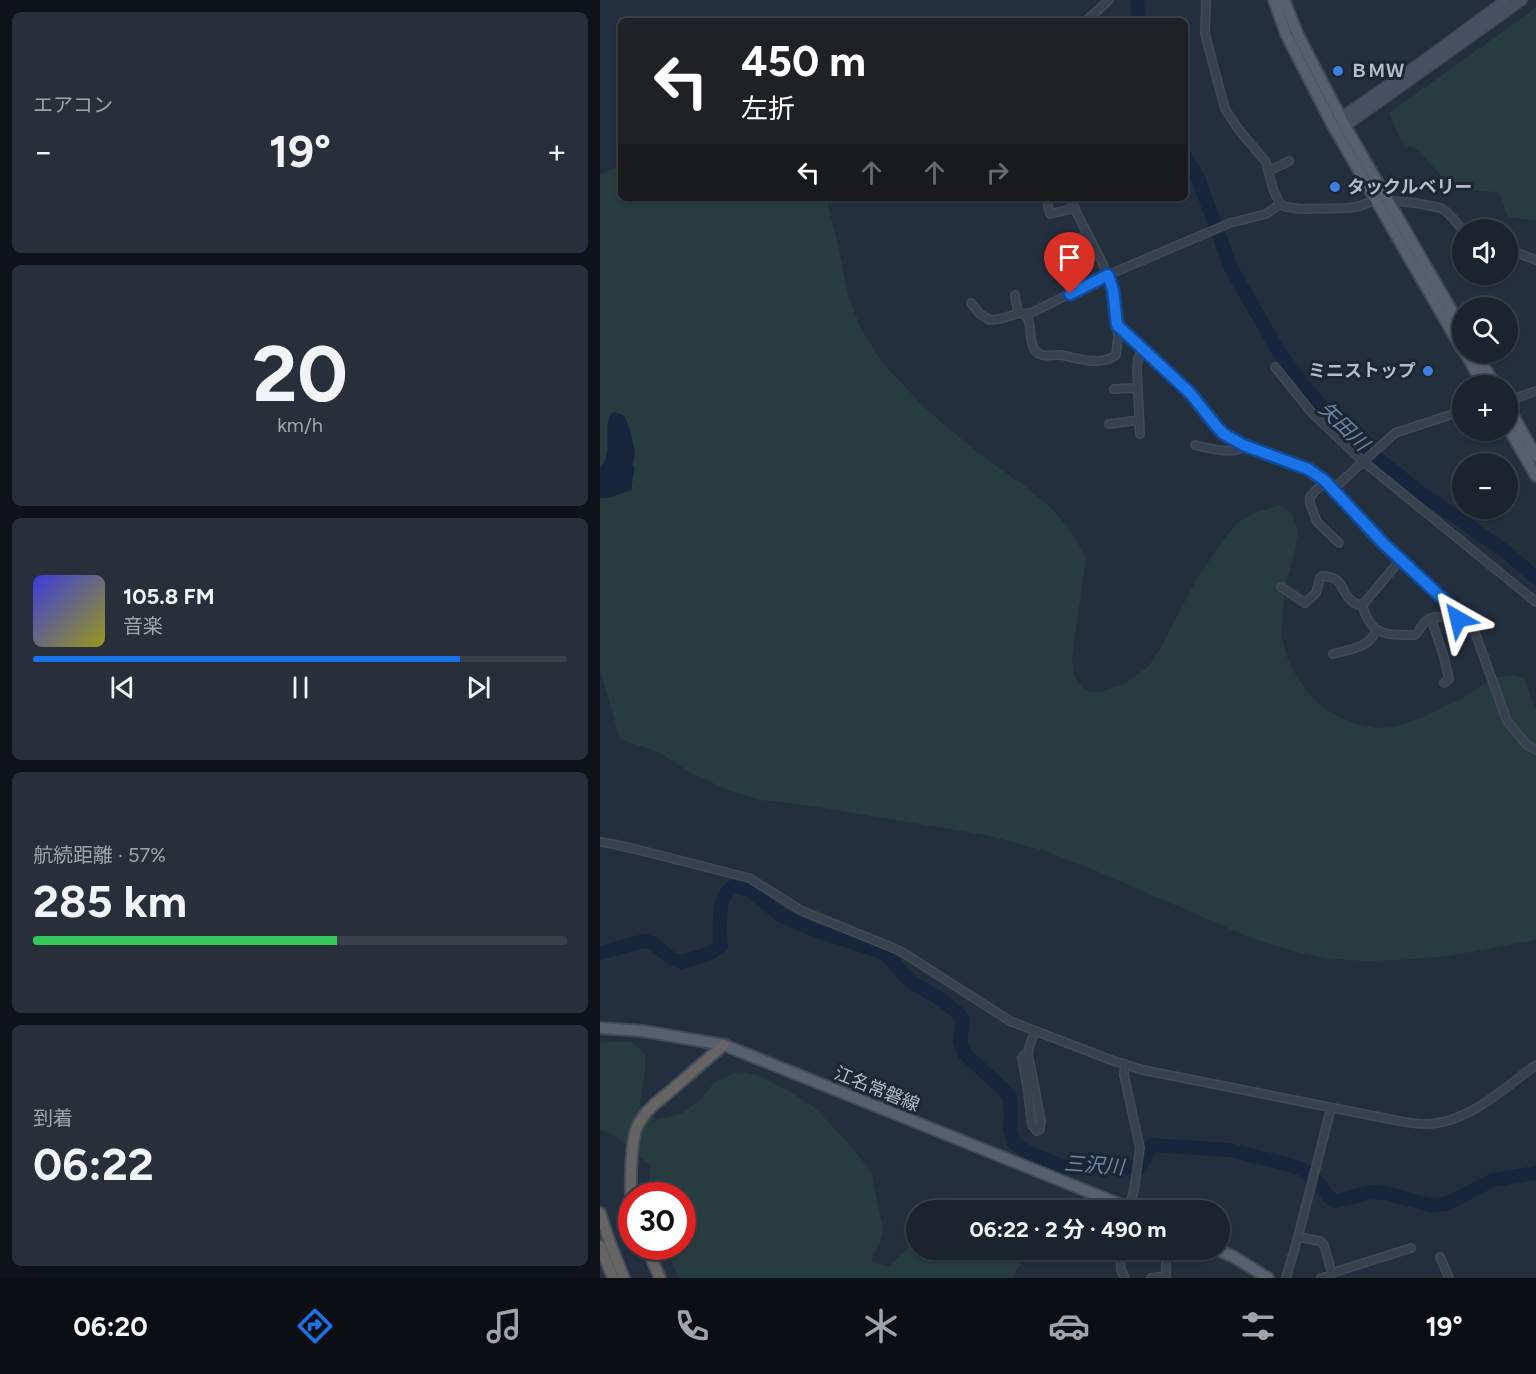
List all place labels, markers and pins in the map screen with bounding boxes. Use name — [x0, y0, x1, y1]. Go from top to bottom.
place label: ＢＭＷ — [1350, 60, 1404, 82]
marker: ＢＭＷ — [1331, 64, 1345, 78]
place label: タックルベリー — [1347, 176, 1472, 198]
marker: タックルベリー — [1328, 180, 1342, 194]
pin — [1044, 232, 1095, 294]
place label: ミニストップ — [1308, 360, 1416, 382]
marker: ミニストップ — [1421, 364, 1435, 378]

